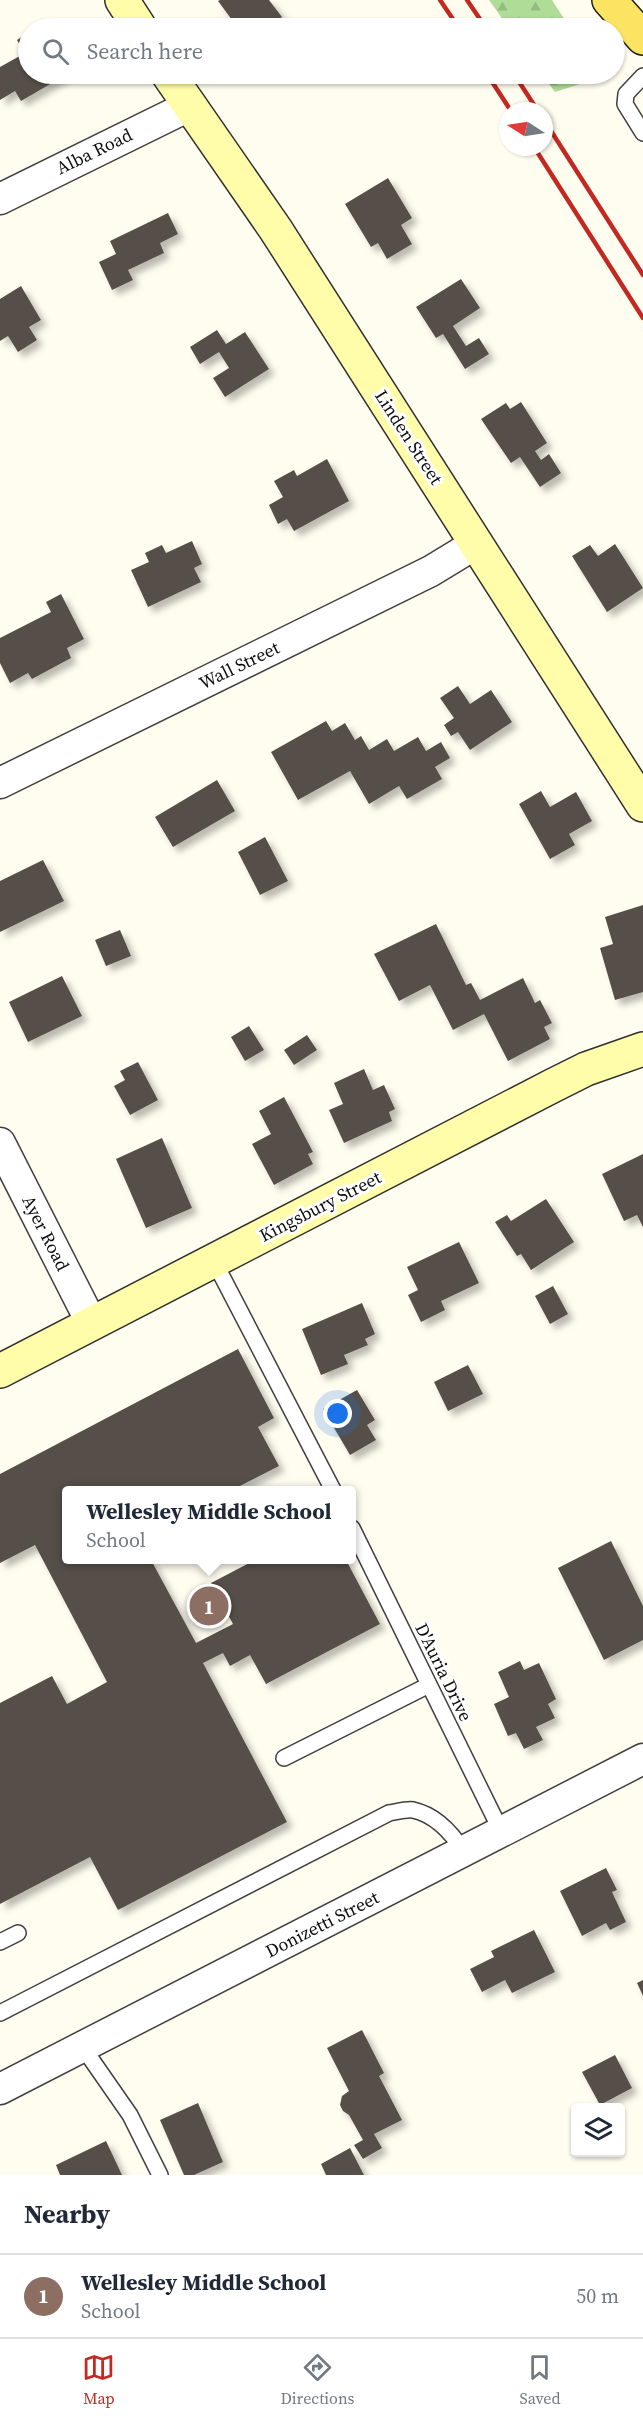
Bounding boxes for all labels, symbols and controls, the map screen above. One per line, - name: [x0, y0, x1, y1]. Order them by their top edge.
- search box: [18, 18, 625, 84]
- icon: search: [39, 35, 72, 68]
- text: Search here: [87, 36, 203, 66]
- north arrow: [499, 102, 553, 156]
- street label: Alba Road: [52, 122, 136, 180]
- street label: Linden Street: [369, 385, 449, 489]
- street label: Wall Street: [195, 635, 284, 695]
- street label: Kingsbury Street: [255, 1164, 385, 1247]
- street label: Ayer Road: [16, 1191, 76, 1275]
- your location: [323, 1399, 352, 1428]
- popup: [62, 1486, 356, 1564]
- text: Wellesley Middle School: [86, 1496, 332, 1526]
- text: School: [86, 1526, 146, 1554]
- pin: 1: [190, 1584, 228, 1628]
- street label: D'Auria Drive: [409, 1619, 479, 1725]
- street label: Donizetti Street: [261, 1885, 383, 1963]
- map controls: [571, 2103, 625, 2157]
- button: layers: [571, 2103, 625, 2157]
- text: Nearby: [24, 2196, 110, 2232]
- text: Wellesley Middle School: [81, 2267, 326, 2297]
- text: 1: [38, 2282, 49, 2310]
- text: 50 m: [576, 2282, 619, 2310]
- text: School: [81, 2297, 141, 2325]
- tab: Map: [82, 2351, 115, 2409]
- tab: Directions: [280, 2351, 355, 2409]
- tab: Saved: [519, 2351, 561, 2409]

